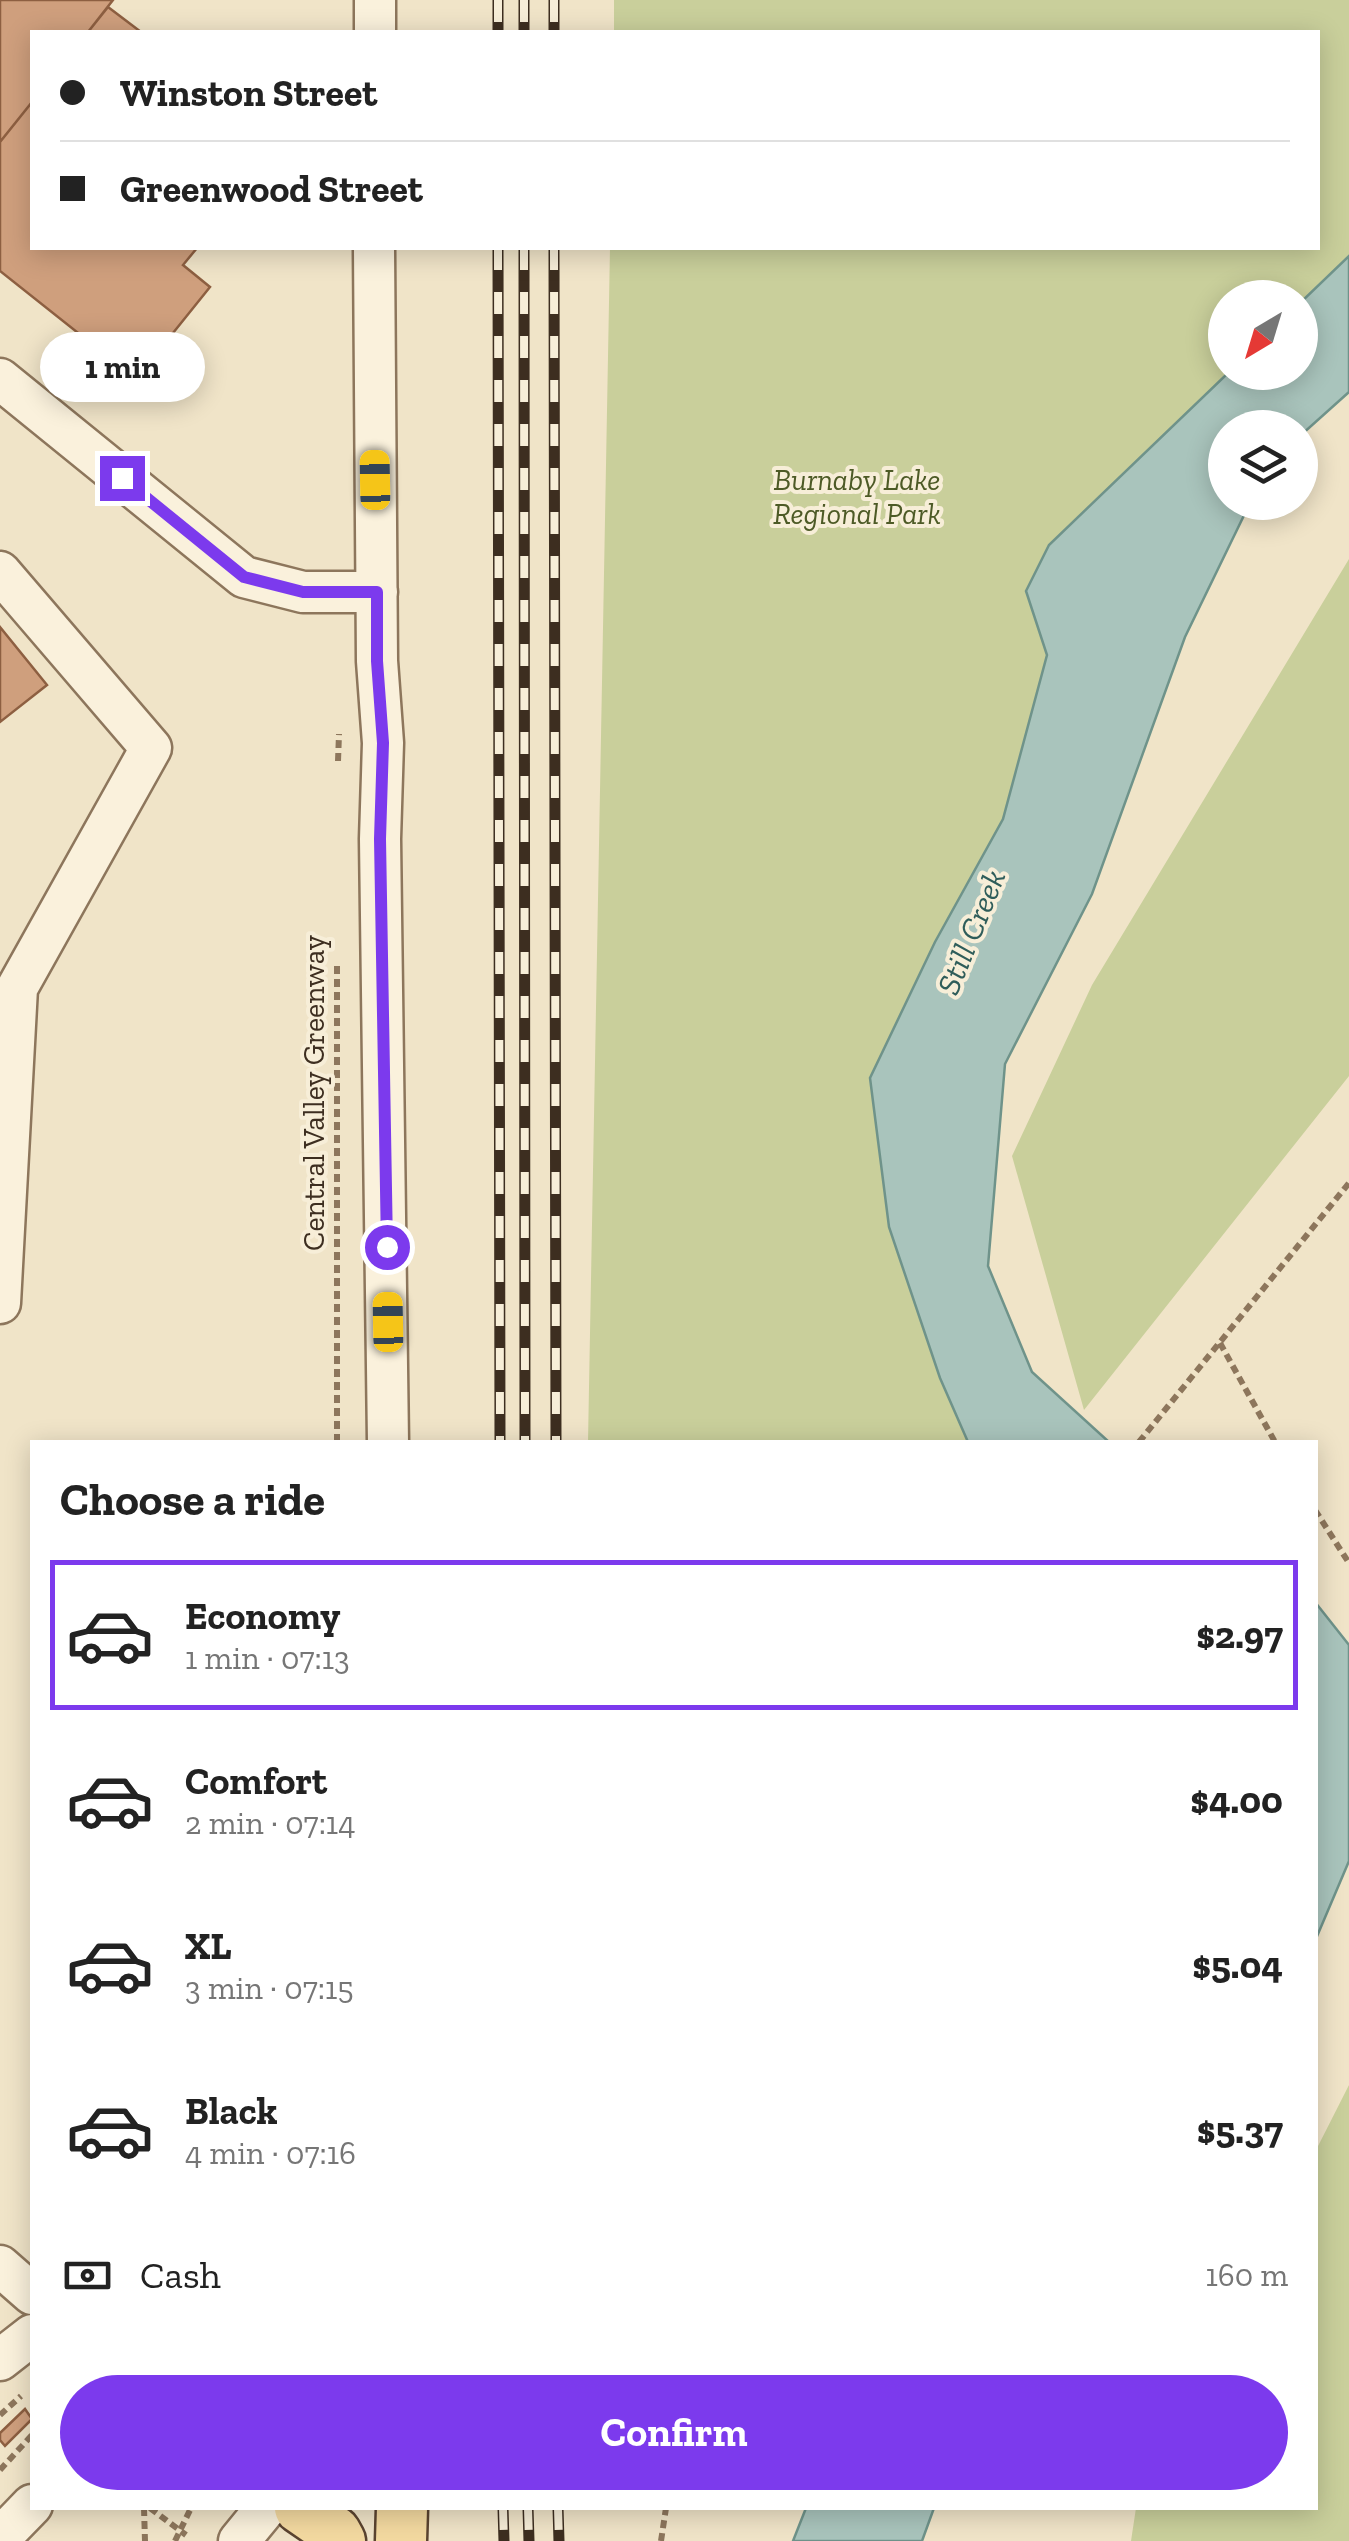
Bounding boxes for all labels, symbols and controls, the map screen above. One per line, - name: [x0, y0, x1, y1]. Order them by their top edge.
- text: Winston Street: [120, 70, 377, 116]
- text: Greenwood Street: [120, 166, 423, 212]
- north arrow: [1208, 280, 1318, 390]
- map controls: [1208, 280, 1318, 520]
- callout: 1 min: [39, 333, 204, 403]
- text: 1 min: [85, 348, 160, 386]
- button: layers: [1208, 410, 1318, 520]
- car: [359, 450, 391, 510]
- route end: [100, 456, 145, 501]
- park label: Burnaby Lake Regional Park: [773, 462, 941, 532]
- water label: Still Creek: [929, 864, 1013, 1000]
- street label: Central Valley Greenway: [296, 934, 332, 1251]
- route start: [365, 1225, 410, 1270]
- car: [372, 1292, 404, 1352]
- text: Choose a ride: [60, 1473, 325, 1527]
- icon: car: [65, 1590, 155, 1680]
- text: Economy: [185, 1593, 340, 1639]
- text: $2.97: [1196, 1612, 1283, 1658]
- text: 1 min · 07:13: [185, 1639, 350, 1677]
- icon: car: [65, 1755, 155, 1845]
- text: Comfort: [185, 1758, 327, 1804]
- text: $4.00: [1190, 1777, 1283, 1823]
- text: 2 min · 07:14: [185, 1804, 355, 1842]
- icon: car: [65, 1920, 155, 2010]
- text: XL: [185, 1923, 232, 1969]
- text: $5.04: [1192, 1942, 1283, 1988]
- text: 3 min · 07:15: [185, 1969, 354, 2007]
- icon: car: [65, 2085, 155, 2175]
- text: Black: [185, 2088, 278, 2134]
- text: $5.37: [1197, 2107, 1283, 2153]
- text: 4 min · 07:16: [185, 2134, 356, 2172]
- icon: cash: [60, 2248, 115, 2303]
- text: Cash: [140, 2252, 221, 2298]
- text: 160 m: [1205, 2256, 1288, 2294]
- button: Confirm: [60, 2375, 1288, 2490]

